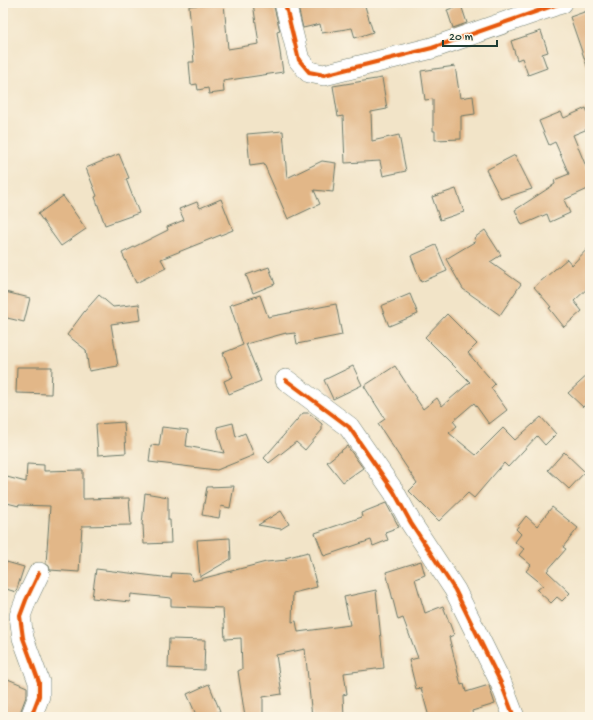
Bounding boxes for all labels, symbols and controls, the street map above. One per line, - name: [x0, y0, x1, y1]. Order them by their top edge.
- scale bar: [443, 22, 497, 48]
- text: 20 m: [449, 31, 474, 45]

